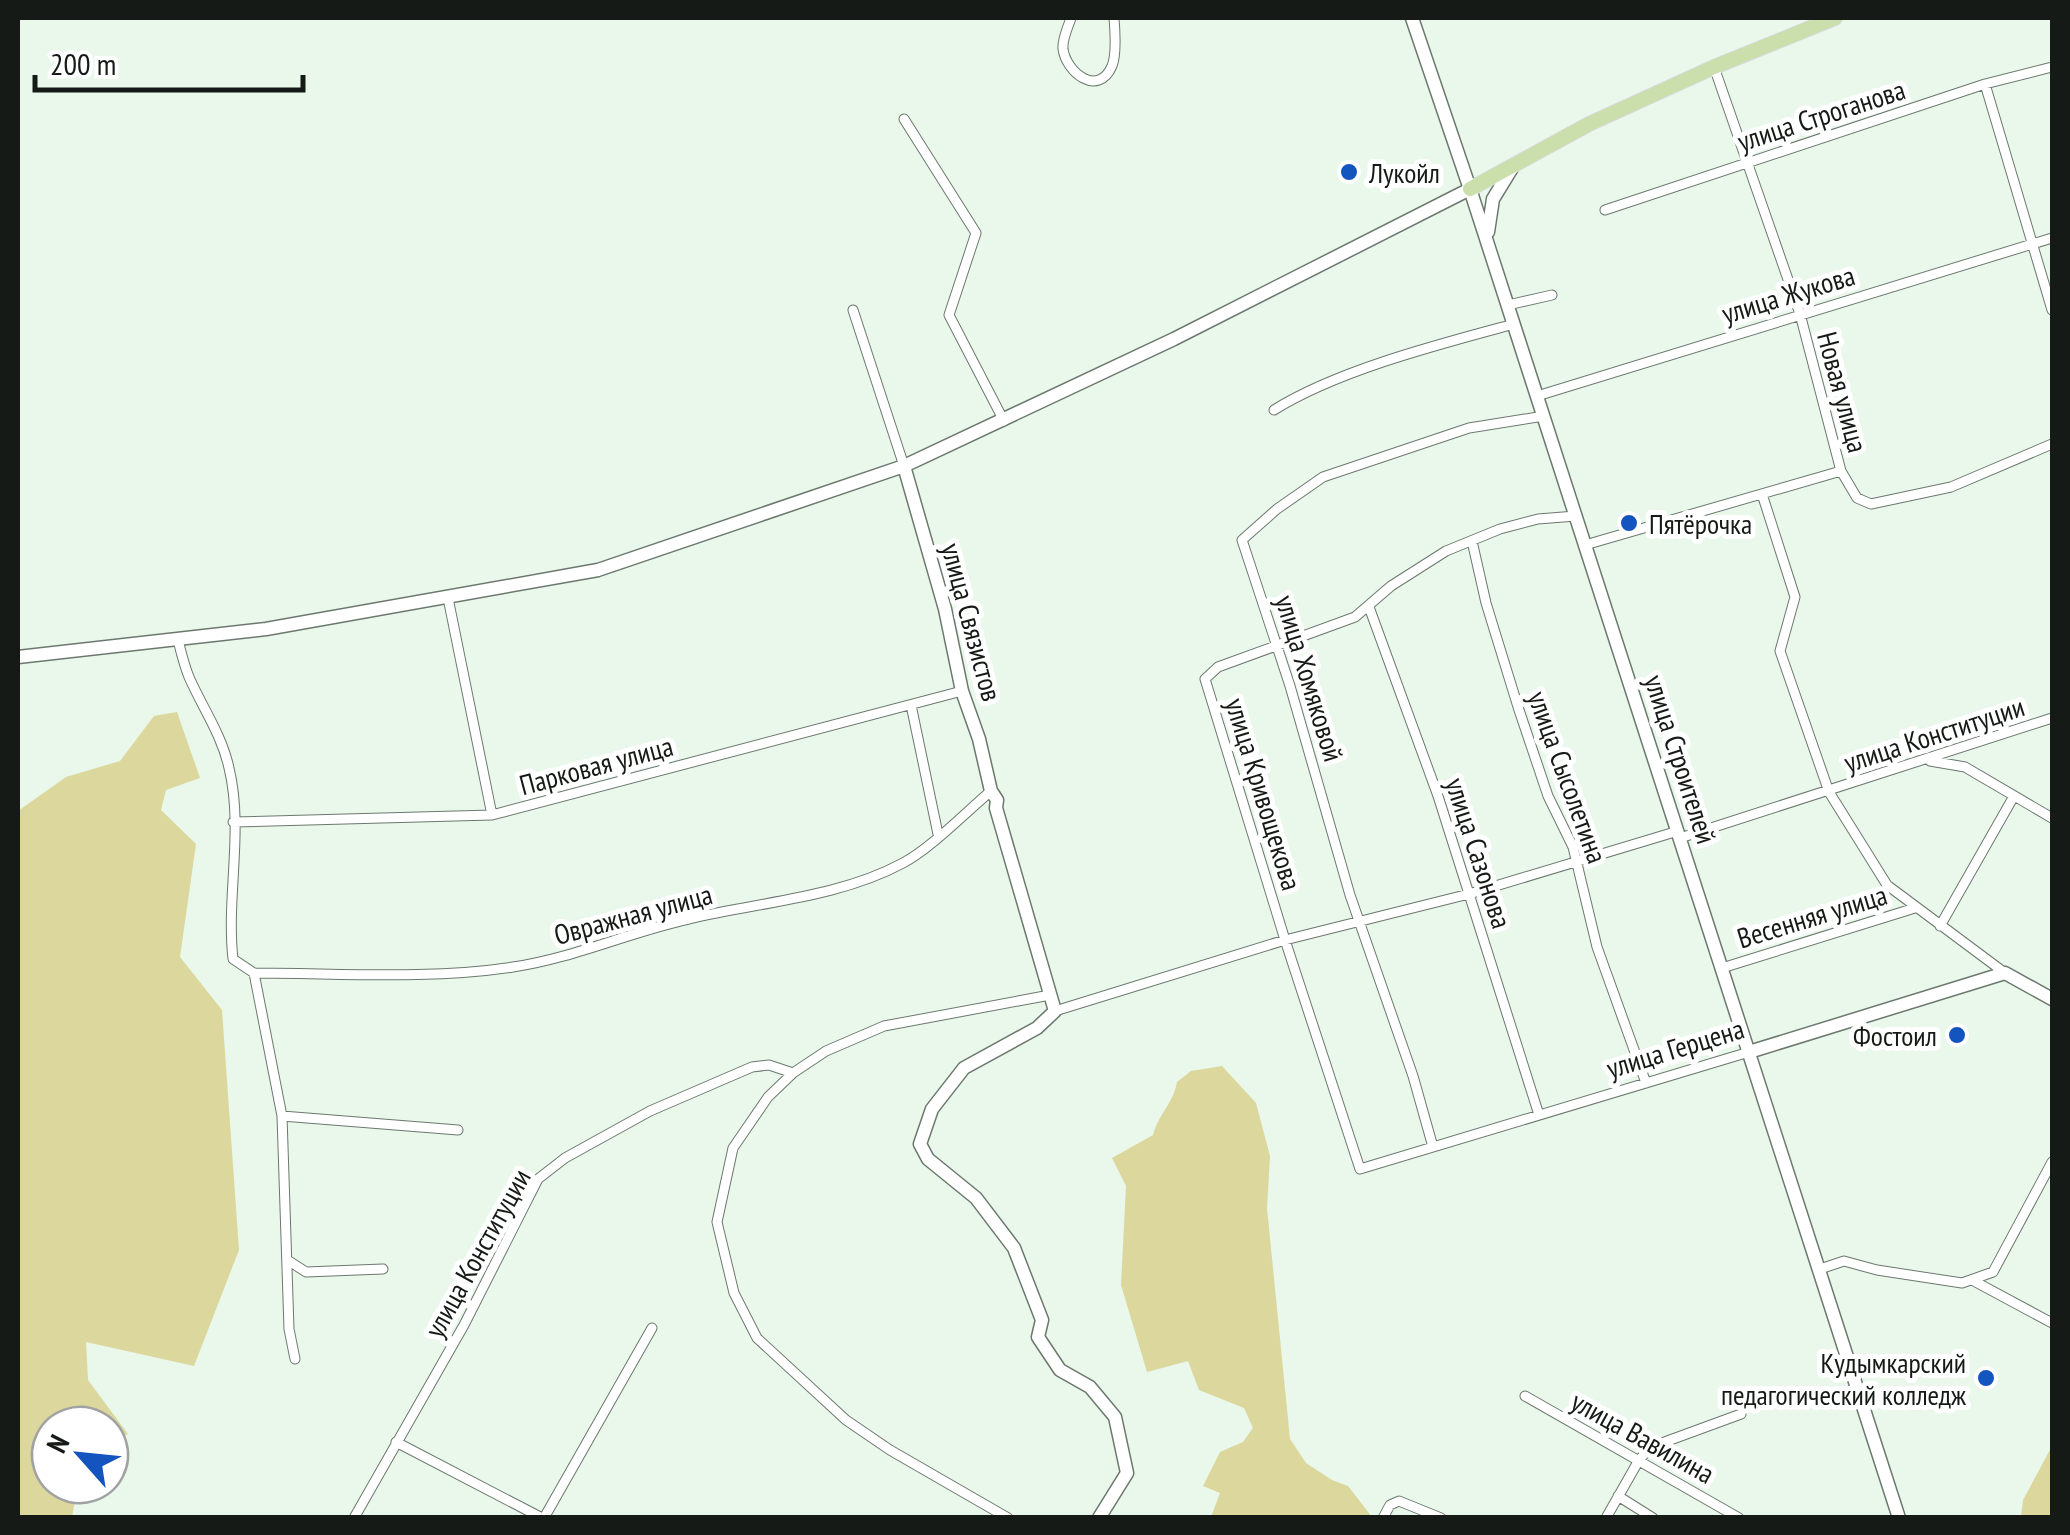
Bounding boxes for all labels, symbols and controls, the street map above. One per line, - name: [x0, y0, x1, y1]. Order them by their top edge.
- scale bar: [35, 30, 302, 92]
- text: 200 m: [50, 44, 116, 83]
- street label: улица Строганова: [1732, 70, 1910, 160]
- place label: Лукойл: [1368, 154, 1440, 191]
- marker: Лукойл: [1338, 161, 1360, 183]
- street label: улица Жукова: [1717, 256, 1859, 332]
- street label: Новая улица: [1809, 327, 1877, 457]
- place label: Пятёрочка: [1649, 505, 1752, 542]
- marker: Пятёрочка: [1618, 512, 1640, 534]
- street label: улица Связистов: [933, 539, 1011, 705]
- street label: улица Хомяковой: [1267, 590, 1353, 766]
- street label: улица Строителей: [1636, 670, 1726, 848]
- street label: улица Сысолетина: [1520, 686, 1616, 868]
- street label: улица Конституции: [1839, 687, 2029, 781]
- street label: улица Кривощекова: [1217, 694, 1311, 894]
- street label: Парковая улица: [515, 727, 677, 803]
- street label: улица Сазонова: [1437, 773, 1521, 933]
- street label: Овражная улица: [550, 875, 716, 953]
- street label: Весенняя улица: [1733, 876, 1891, 956]
- street label: улица Герцена: [1602, 1010, 1748, 1086]
- place label: Фостоил: [1853, 1017, 1937, 1054]
- marker: Фостоил: [1946, 1024, 1968, 1046]
- street label: улица Конституции: [415, 1162, 539, 1344]
- place label: Кудымкарский педагогический колледж: [1721, 1344, 1967, 1413]
- marker: Кудымкарский педагогический колледж: [1975, 1367, 1997, 1389]
- street label: улица Вавилина: [1565, 1382, 1721, 1492]
- north arrow: [30, 1405, 130, 1505]
- text: N: [37, 1428, 77, 1459]

